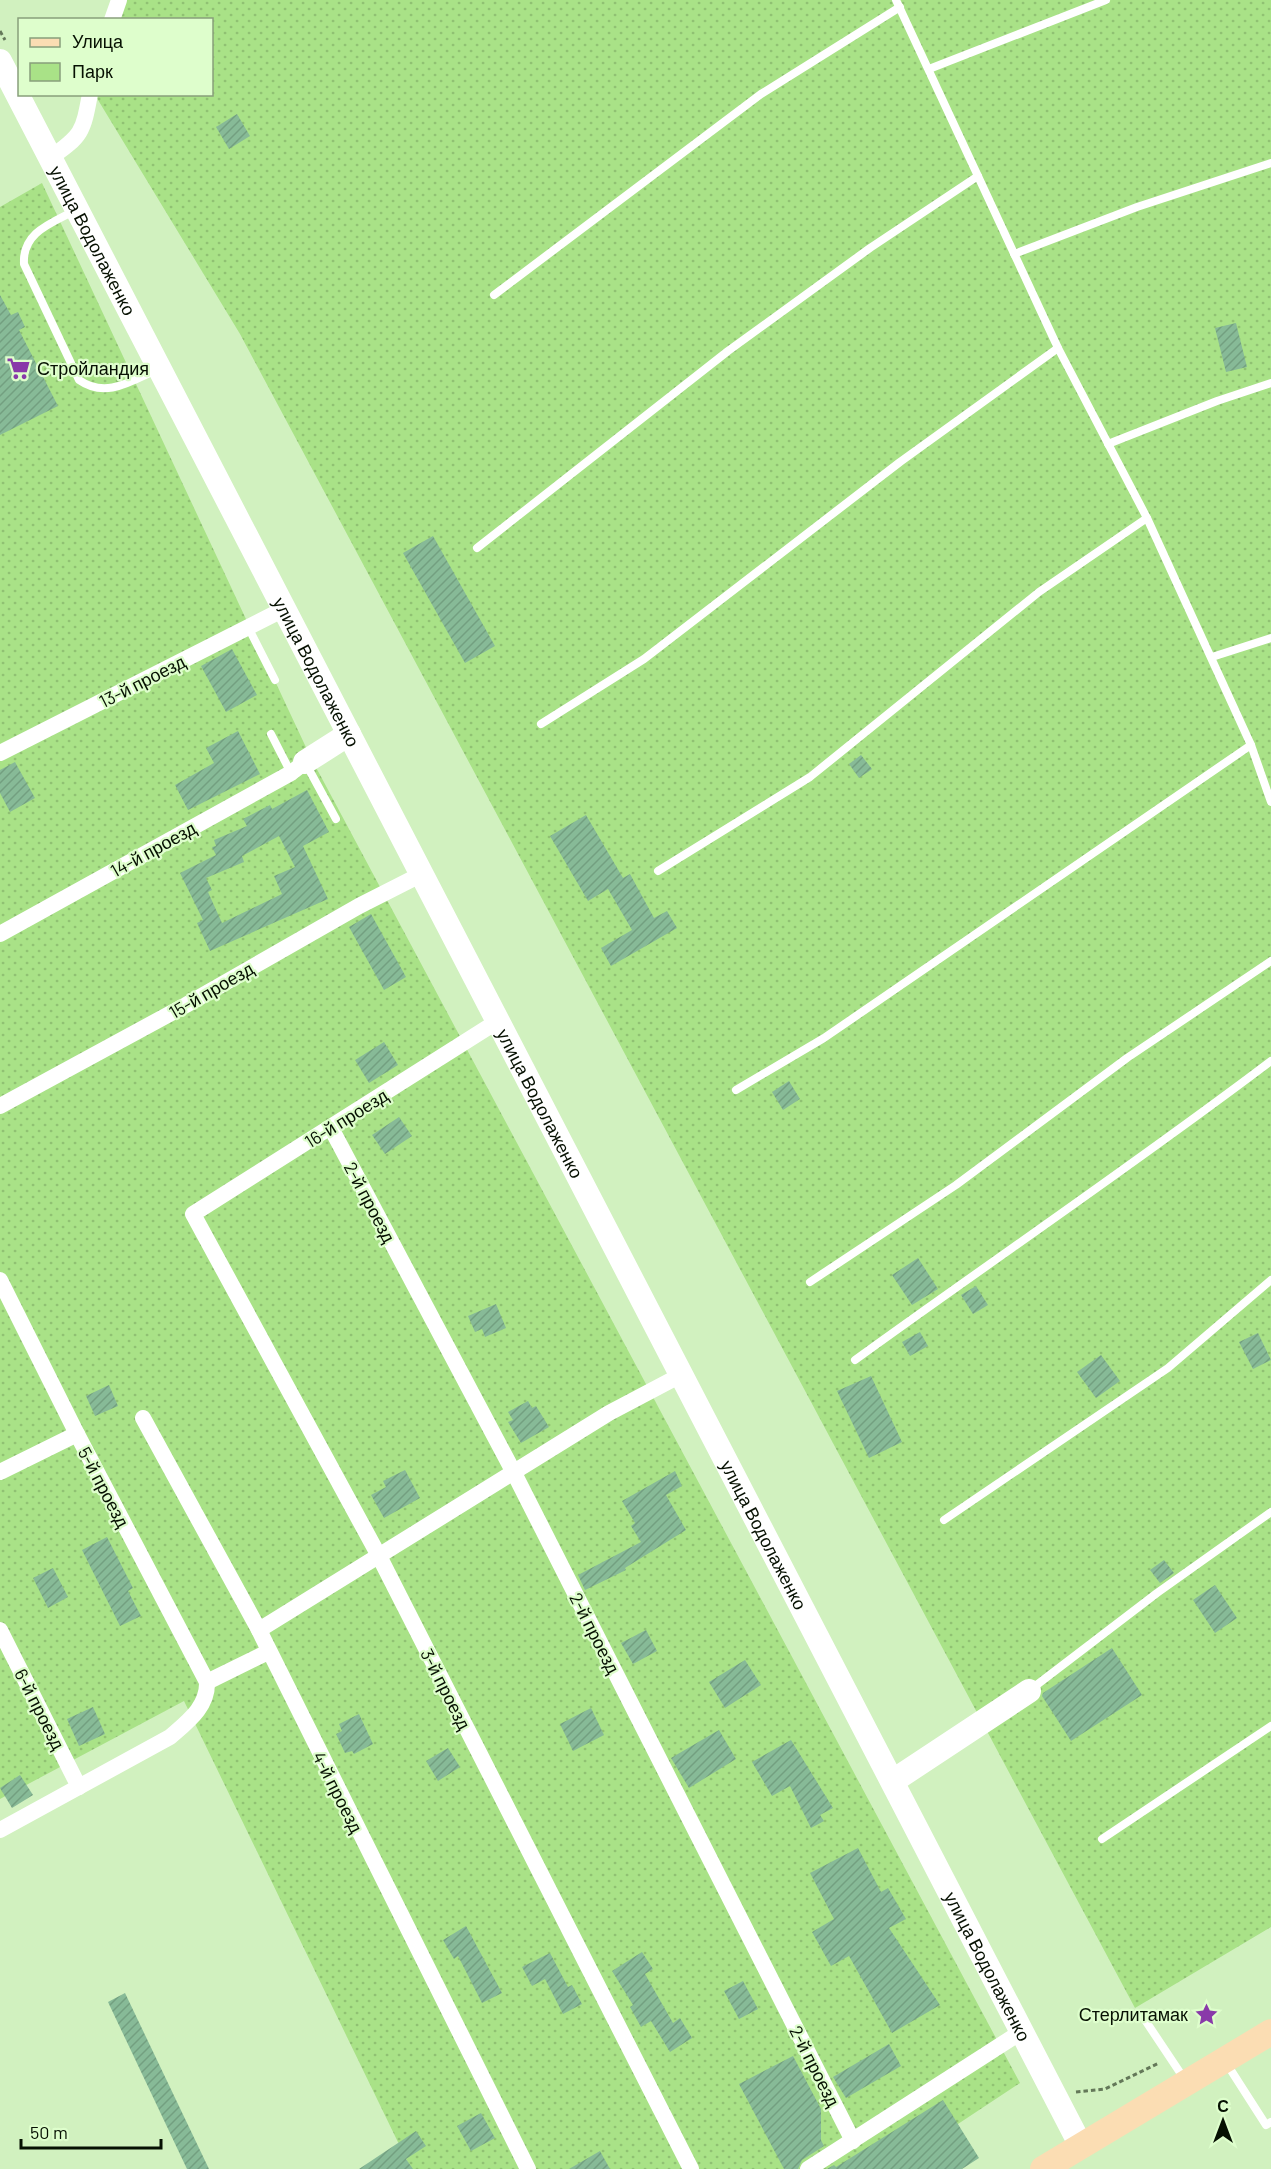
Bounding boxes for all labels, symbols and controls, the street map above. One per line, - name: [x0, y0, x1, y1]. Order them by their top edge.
- legend: [18, 18, 213, 96]
- text: Улица: [72, 30, 124, 52]
- text: Парк: [72, 60, 113, 82]
- street label: улица Водолаженко: [45, 162, 141, 319]
- supermarket icon: Стройландия: [6, 355, 32, 381]
- place label: Стройландия: [37, 357, 149, 379]
- street label: улица Водолаженко: [269, 593, 365, 750]
- street label: 13-й проезд: [95, 650, 189, 712]
- street label: 14-й проезд: [106, 816, 200, 882]
- street label: 15-й проезд: [165, 957, 258, 1023]
- street label: улица Водолаженко: [493, 1025, 588, 1182]
- street label: 16-й проезд: [300, 1083, 392, 1152]
- street label: 2-й проезд: [340, 1158, 401, 1247]
- street label: 5-й проезд: [74, 1443, 135, 1531]
- street label: улица Водолаженко: [716, 1456, 812, 1613]
- street label: 2-й проезд: [565, 1589, 625, 1678]
- street label: 3-й проезд: [416, 1645, 476, 1734]
- street label: 6-й проезд: [10, 1665, 70, 1754]
- street label: 4-й проезд: [308, 1748, 368, 1837]
- street label: улица Водолаженко: [940, 1888, 1036, 2045]
- place icon: Стерлитамак: [1193, 2001, 1219, 2027]
- place label: Стерлитамак: [1079, 2003, 1188, 2025]
- street label: 2-й проезд: [785, 2022, 845, 2111]
- north arrow: [1193, 2091, 1253, 2151]
- text: С: [1217, 2096, 1229, 2115]
- scale bar: [21, 2112, 160, 2150]
- text: 50 m: [30, 2121, 68, 2143]

